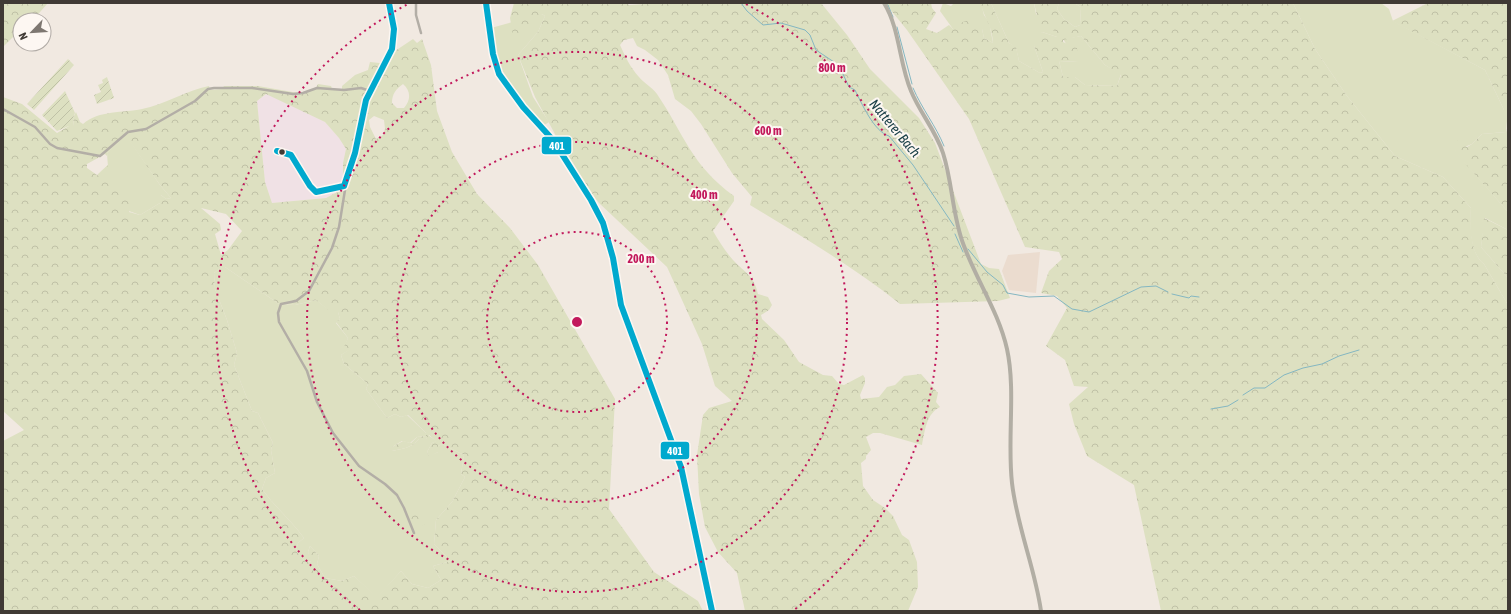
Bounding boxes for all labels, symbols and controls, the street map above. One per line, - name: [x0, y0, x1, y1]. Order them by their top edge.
- north arrow: [12, 12, 52, 52]
- text: N: [16, 31, 30, 42]
- text: 800 m: [818, 61, 846, 75]
- water label: Natterer Bach: [866, 96, 924, 160]
- text: 600 m: [754, 124, 782, 138]
- line badge: 401: [541, 136, 572, 155]
- text: 401: [548, 140, 565, 152]
- unlabelled marker: [277, 147, 287, 157]
- text: 400 m: [689, 188, 718, 202]
- text: 200 m: [627, 252, 655, 266]
- centre of rings: [570, 315, 584, 329]
- line badge: 401: [660, 441, 690, 460]
- text: 401: [666, 445, 683, 457]

